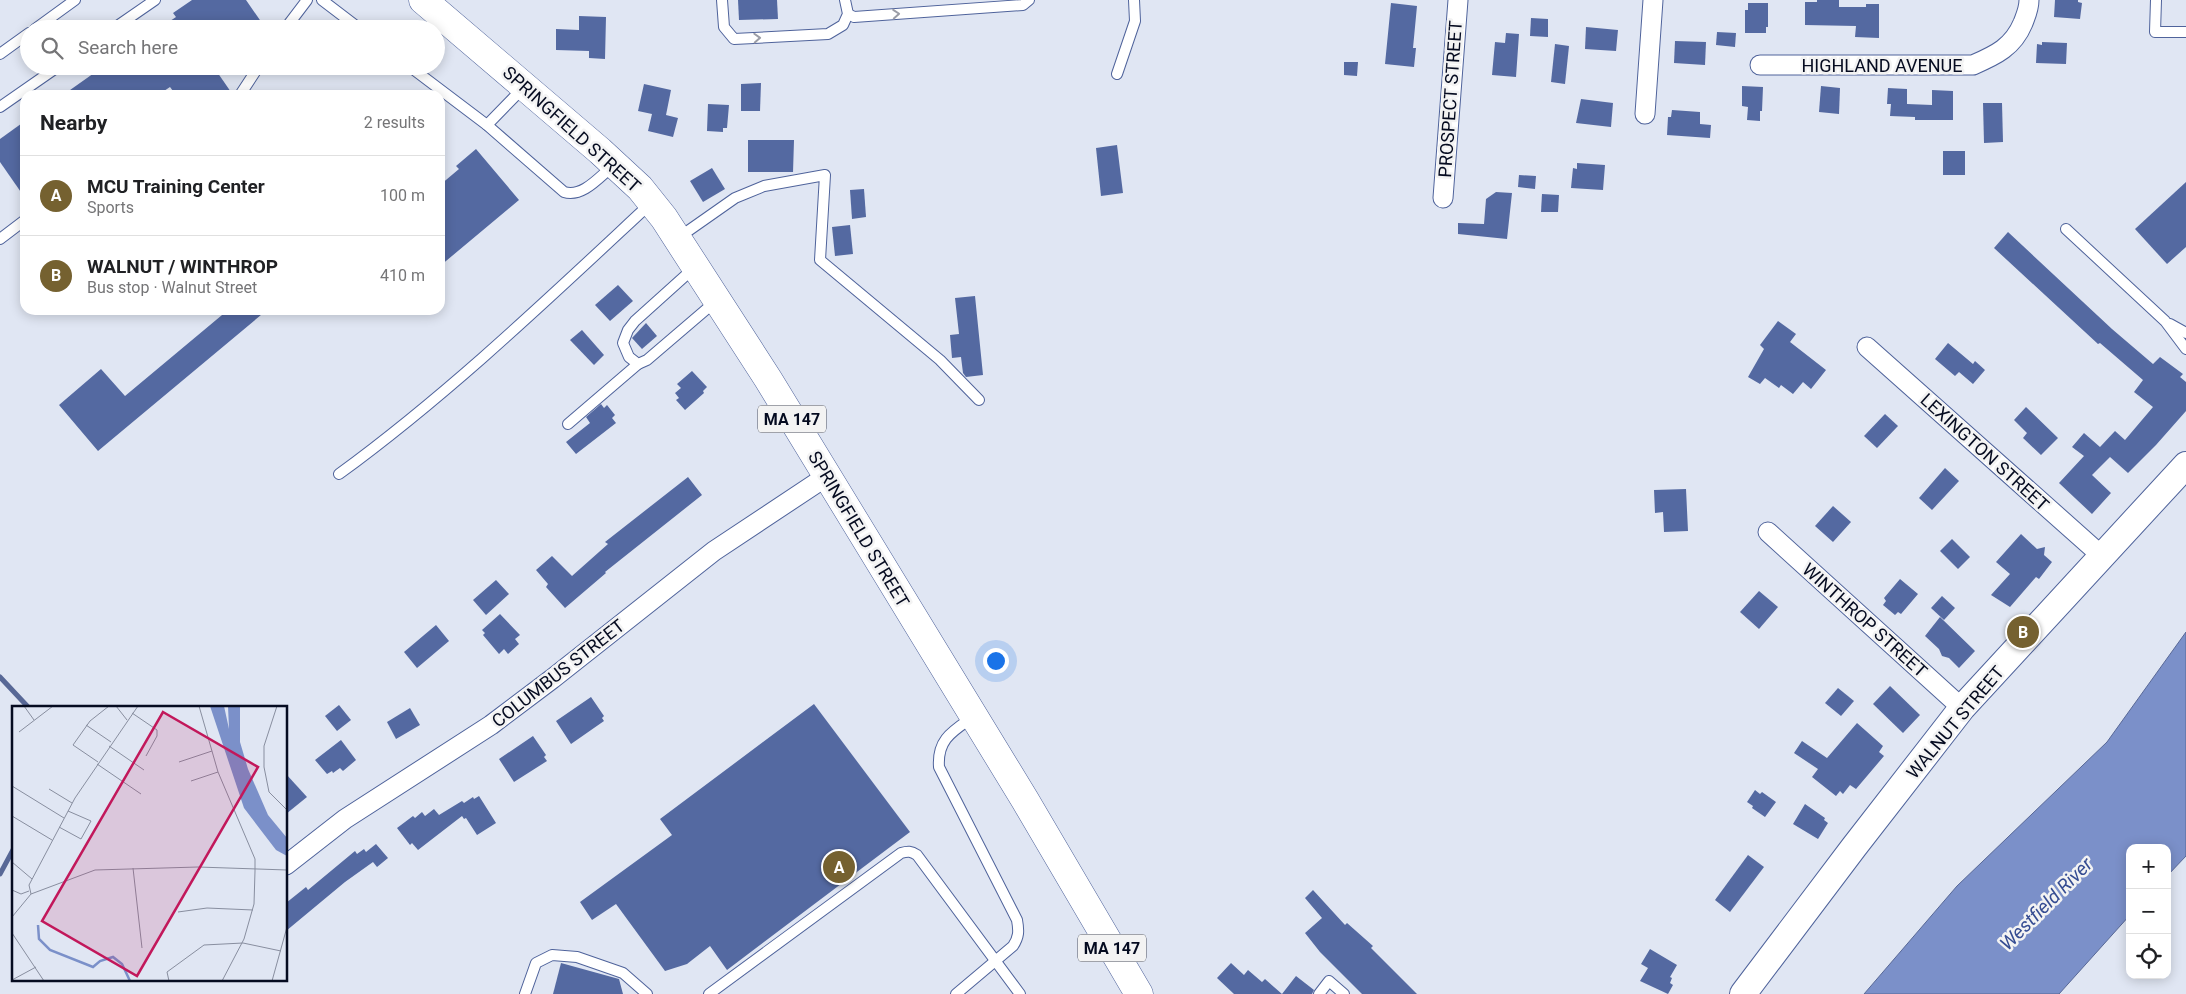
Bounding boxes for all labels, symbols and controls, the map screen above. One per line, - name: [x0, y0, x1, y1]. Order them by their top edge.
- one-way arrow: [893, 8, 901, 19]
- search box: [20, 20, 445, 75]
- street label: PROSPECT STREET: [1434, 20, 1466, 178]
- one-way arrow: [753, 33, 761, 44]
- icon: search: [38, 34, 66, 62]
- text: Search here: [78, 36, 178, 59]
- street label: HIGHLAND AVENUE: [1802, 55, 1962, 76]
- street label: SPRINGFIELD STREET: [499, 62, 645, 197]
- text: Nearby: [40, 111, 107, 135]
- text: 2 results: [364, 113, 425, 132]
- text: MCU Training Center: [87, 175, 265, 198]
- text: A: [51, 186, 61, 205]
- text: 100 m: [380, 186, 425, 205]
- text: Sports: [87, 198, 134, 217]
- text: WALNUT / WINTHROP: [87, 255, 278, 278]
- text: B: [51, 266, 61, 285]
- text: 410 m: [380, 266, 425, 285]
- text: Bus stop · Walnut Street: [87, 278, 257, 297]
- street label: LEXINGTON STREET: [1917, 389, 2054, 515]
- road number: MA 147: [758, 406, 826, 432]
- street label: SPRINGFIELD STREET: [804, 447, 914, 611]
- street label: WINTHROP STREET: [1798, 559, 1932, 682]
- pin: B: [2007, 613, 2039, 651]
- street label: COLUMBUS STREET: [487, 615, 629, 731]
- your location: [983, 648, 1009, 674]
- street label: WALNUT STREET: [1902, 661, 2008, 782]
- inset map: [12, 706, 288, 982]
- map controls: [2126, 844, 2171, 979]
- button: +: [2126, 844, 2171, 889]
- pin: A: [823, 848, 855, 886]
- water label: Westfield River: [1995, 852, 2098, 955]
- button: −: [2126, 889, 2171, 934]
- road number: MA 147: [1078, 934, 1146, 961]
- button: locate: [2126, 934, 2171, 979]

